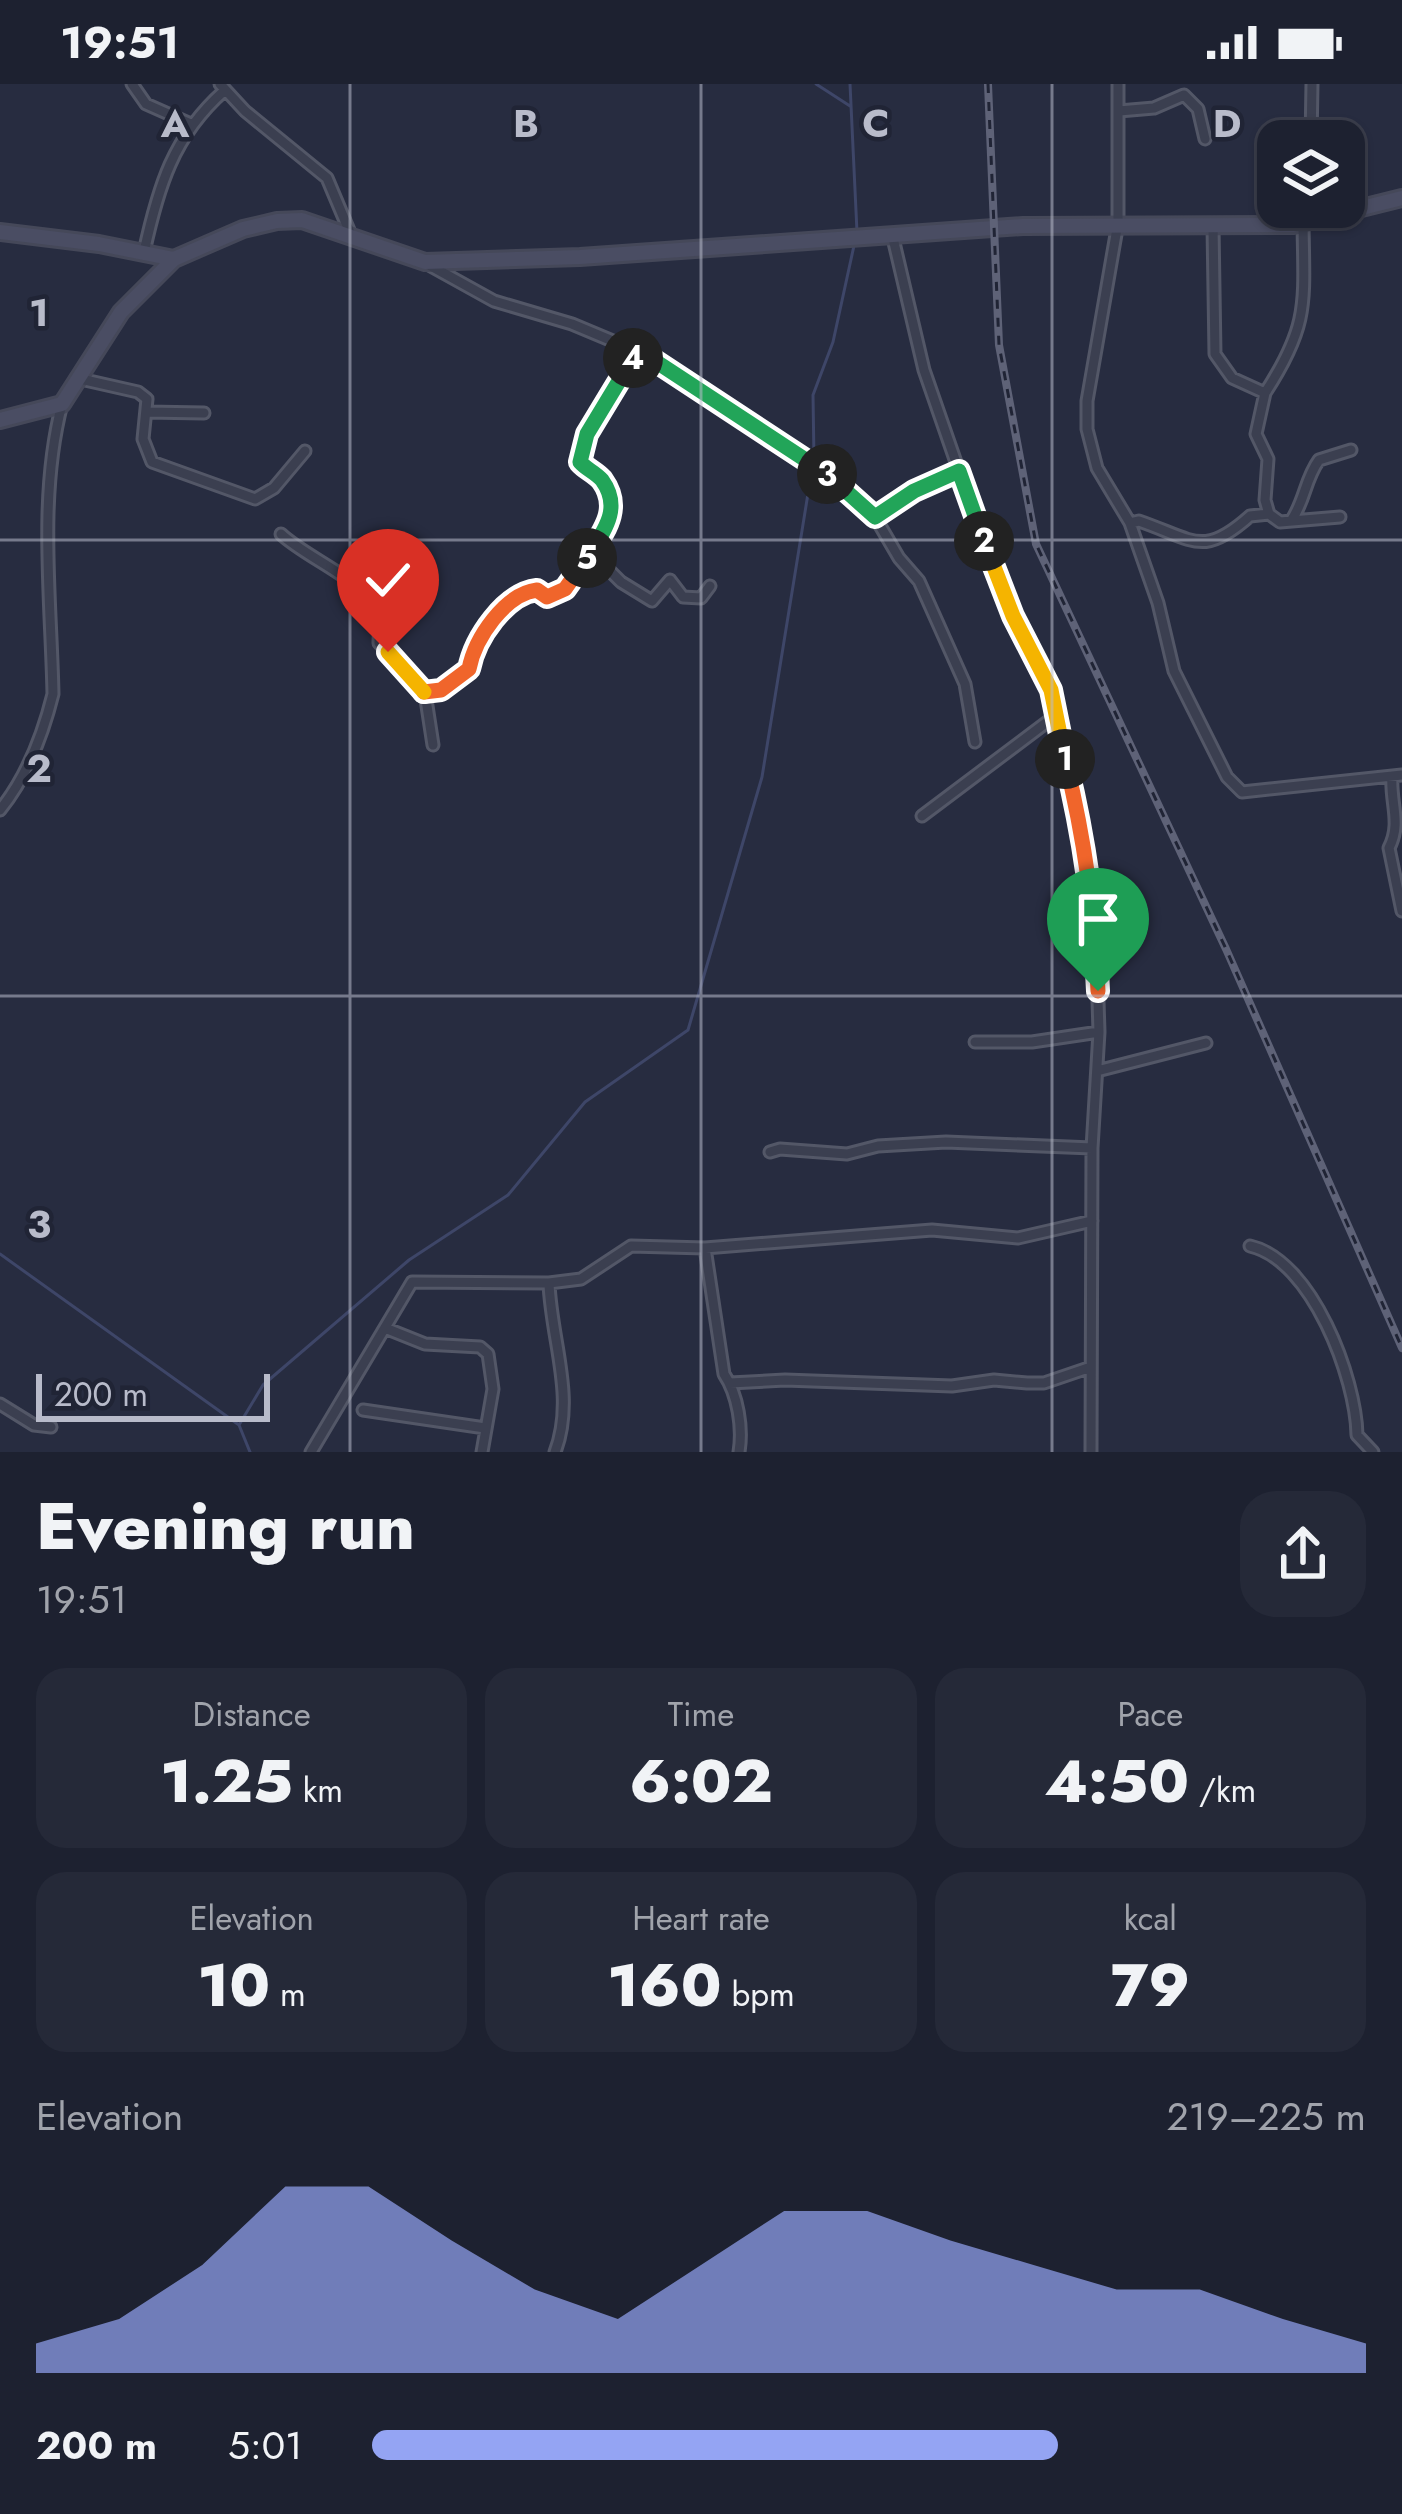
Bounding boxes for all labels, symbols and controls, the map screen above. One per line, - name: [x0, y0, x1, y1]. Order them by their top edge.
- text: 19:51: [60, 10, 179, 75]
- text: A: [160, 95, 190, 152]
- text: B: [513, 95, 539, 152]
- text: C: [862, 95, 890, 152]
- text: D: [1213, 95, 1241, 152]
- map controls: [1257, 120, 1365, 228]
- button: layers: [1257, 120, 1365, 228]
- text: 1: [29, 284, 49, 341]
- pin: 4: [603, 328, 663, 388]
- text: 4: [621, 334, 645, 381]
- pin: 3: [797, 444, 857, 504]
- text: 3: [817, 450, 837, 497]
- pin: 2: [954, 511, 1014, 571]
- text: 2: [973, 517, 995, 564]
- pin: 5: [557, 528, 617, 588]
- pin: [337, 529, 439, 652]
- text: 5: [576, 534, 598, 581]
- icon: check: [355, 547, 421, 613]
- pin: 1: [1035, 729, 1095, 789]
- text: 1: [1057, 735, 1073, 782]
- text: 2: [26, 740, 52, 797]
- pin: [1047, 868, 1149, 991]
- icon: arrive: [1065, 886, 1131, 952]
- text: 3: [27, 1196, 51, 1253]
- scale bar: [36, 1368, 270, 1421]
- text: 200 m: [54, 1371, 148, 1418]
- text: Evening run: [36, 1478, 415, 1574]
- button: share: [1240, 1491, 1366, 1617]
- text: 19:51: [36, 1571, 127, 1628]
- text: Distance: [193, 1691, 311, 1738]
- text: Time: [668, 1691, 734, 1738]
- text: Pace: [1117, 1691, 1183, 1738]
- text: 1.25: [160, 1738, 293, 1825]
- text: 6:02: [629, 1738, 773, 1825]
- text: 4:50: [1044, 1738, 1189, 1825]
- text: km: [293, 1767, 343, 1814]
- text: /km: [1189, 1767, 1256, 1814]
- text: Elevation: [189, 1895, 314, 1942]
- text: Heart rate: [632, 1895, 770, 1942]
- text: kcal: [1124, 1895, 1177, 1942]
- text: 10: [198, 1942, 270, 2029]
- text: 160: [607, 1942, 722, 2029]
- text: 79: [1111, 1942, 1190, 2029]
- text: m: [270, 1971, 306, 2018]
- text: bpm: [722, 1971, 795, 2018]
- text: Elevation: [36, 2088, 183, 2145]
- text: 219–225 m: [1166, 2088, 1366, 2145]
- text: 200 m: [36, 2417, 157, 2474]
- text: 5:01: [228, 2417, 303, 2474]

